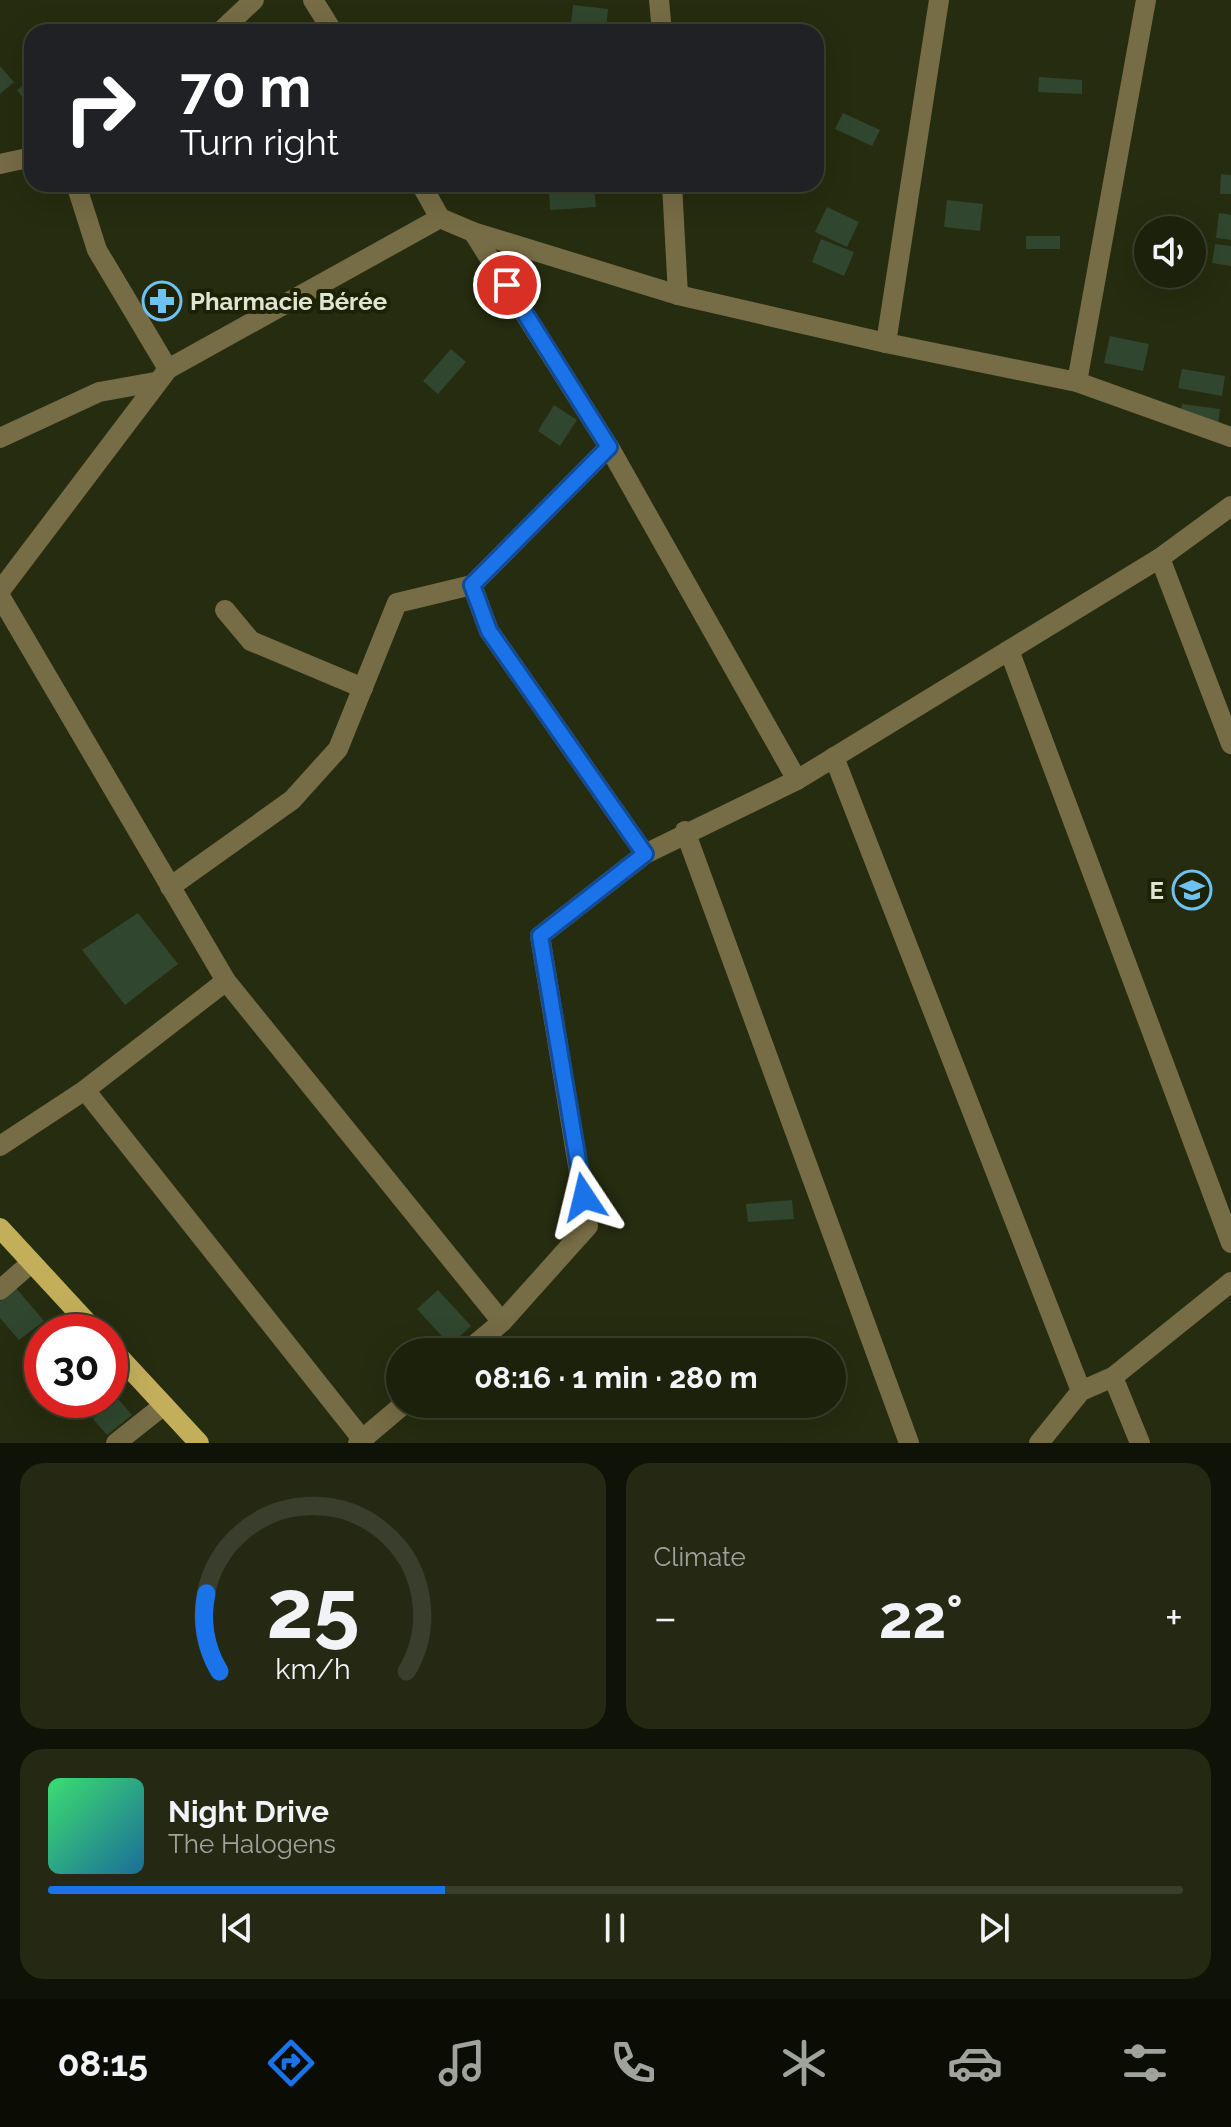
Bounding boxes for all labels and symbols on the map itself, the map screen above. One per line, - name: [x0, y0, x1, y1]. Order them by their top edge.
- pin: [473, 251, 541, 319]
- pharmacy icon: Pharmacie Bérée: [141, 280, 183, 322]
- place label: Pharmacie Bérée: [190, 287, 387, 316]
- school or university icon: E: [1171, 869, 1213, 911]
- place label: E: [1150, 876, 1164, 905]
- position arrow: [542, 1155, 626, 1239]
- speed limit sign: 30: [24, 1314, 128, 1418]

